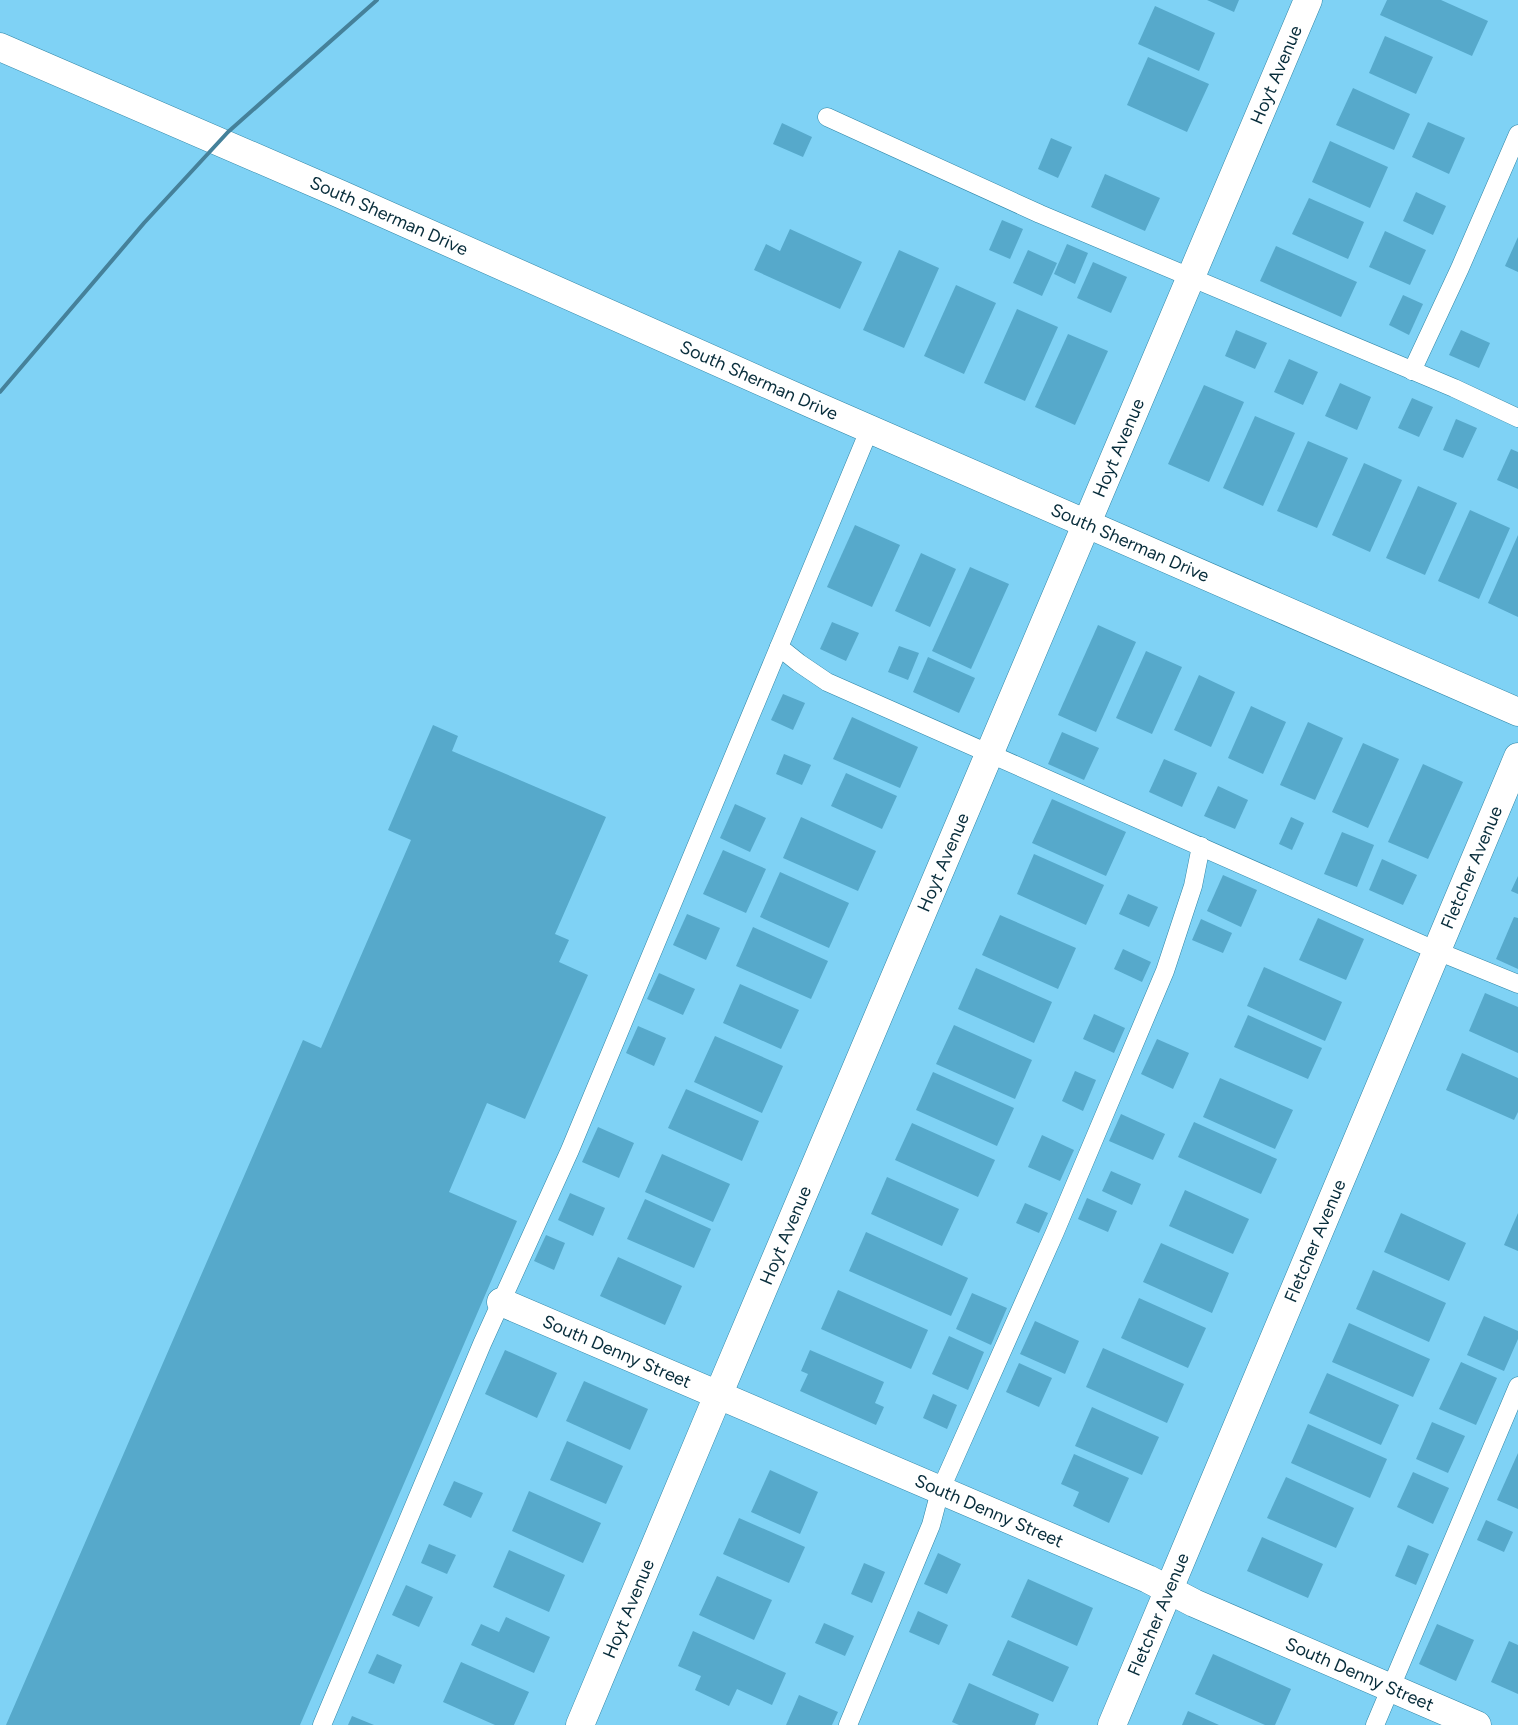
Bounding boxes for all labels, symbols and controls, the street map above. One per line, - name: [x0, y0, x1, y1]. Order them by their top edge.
- street label: Hoyt Avenue: [1246, 22, 1307, 128]
- street label: South Sherman Drive: [307, 171, 472, 261]
- street label: South Sherman Drive: [677, 336, 842, 425]
- street label: Hoyt Avenue: [1088, 395, 1149, 501]
- street label: South Sherman Drive: [1047, 499, 1213, 587]
- street label: Fletcher Avenue: [1436, 802, 1507, 932]
- street label: Hoyt Avenue: [913, 809, 974, 915]
- street label: Fletcher Avenue: [1280, 1176, 1351, 1306]
- street label: Hoyt Avenue: [755, 1182, 816, 1288]
- street label: South Denny Street: [539, 1310, 695, 1393]
- street label: South Denny Street: [912, 1470, 1067, 1553]
- street label: Fletcher Avenue: [1123, 1549, 1194, 1679]
- street label: Hoyt Avenue: [598, 1556, 659, 1662]
- street label: South Denny Street: [1282, 1633, 1437, 1716]

